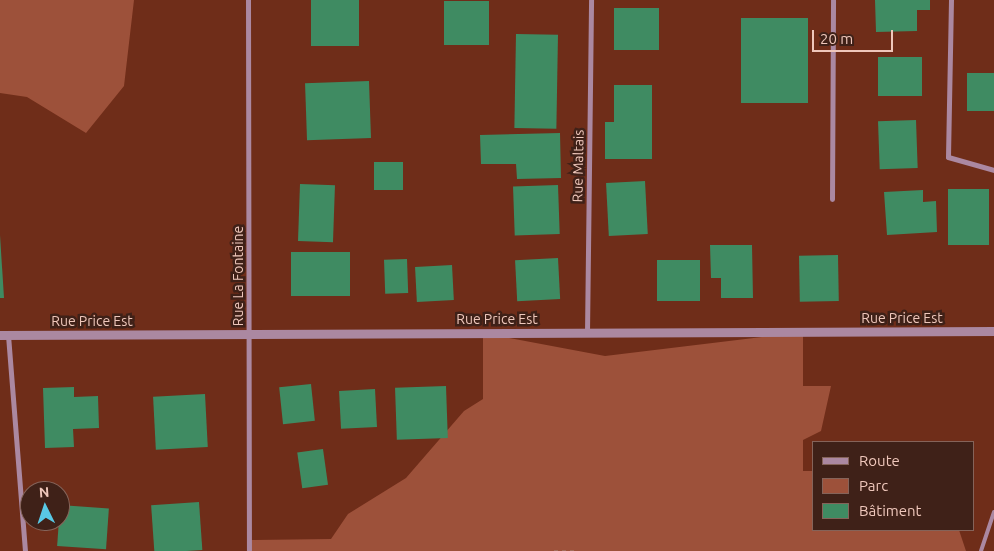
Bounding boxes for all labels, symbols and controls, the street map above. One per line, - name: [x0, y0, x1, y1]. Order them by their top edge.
- scale bar: [814, 20, 895, 52]
- text: 20 m: [820, 30, 853, 47]
- street label: Rue Maltais: [569, 129, 587, 203]
- street label: Rue La Fontaine: [230, 226, 246, 326]
- street label: Rue Price Est: [861, 310, 943, 326]
- street label: Rue Price Est: [456, 311, 538, 327]
- street label: Rue Price Est: [51, 313, 133, 329]
- legend: [812, 441, 974, 531]
- text: Route: [859, 452, 900, 469]
- text: Parc: [859, 477, 888, 494]
- north arrow: [20, 481, 70, 531]
- text: N: [38, 484, 50, 500]
- text: Bâtiment: [859, 502, 921, 519]

